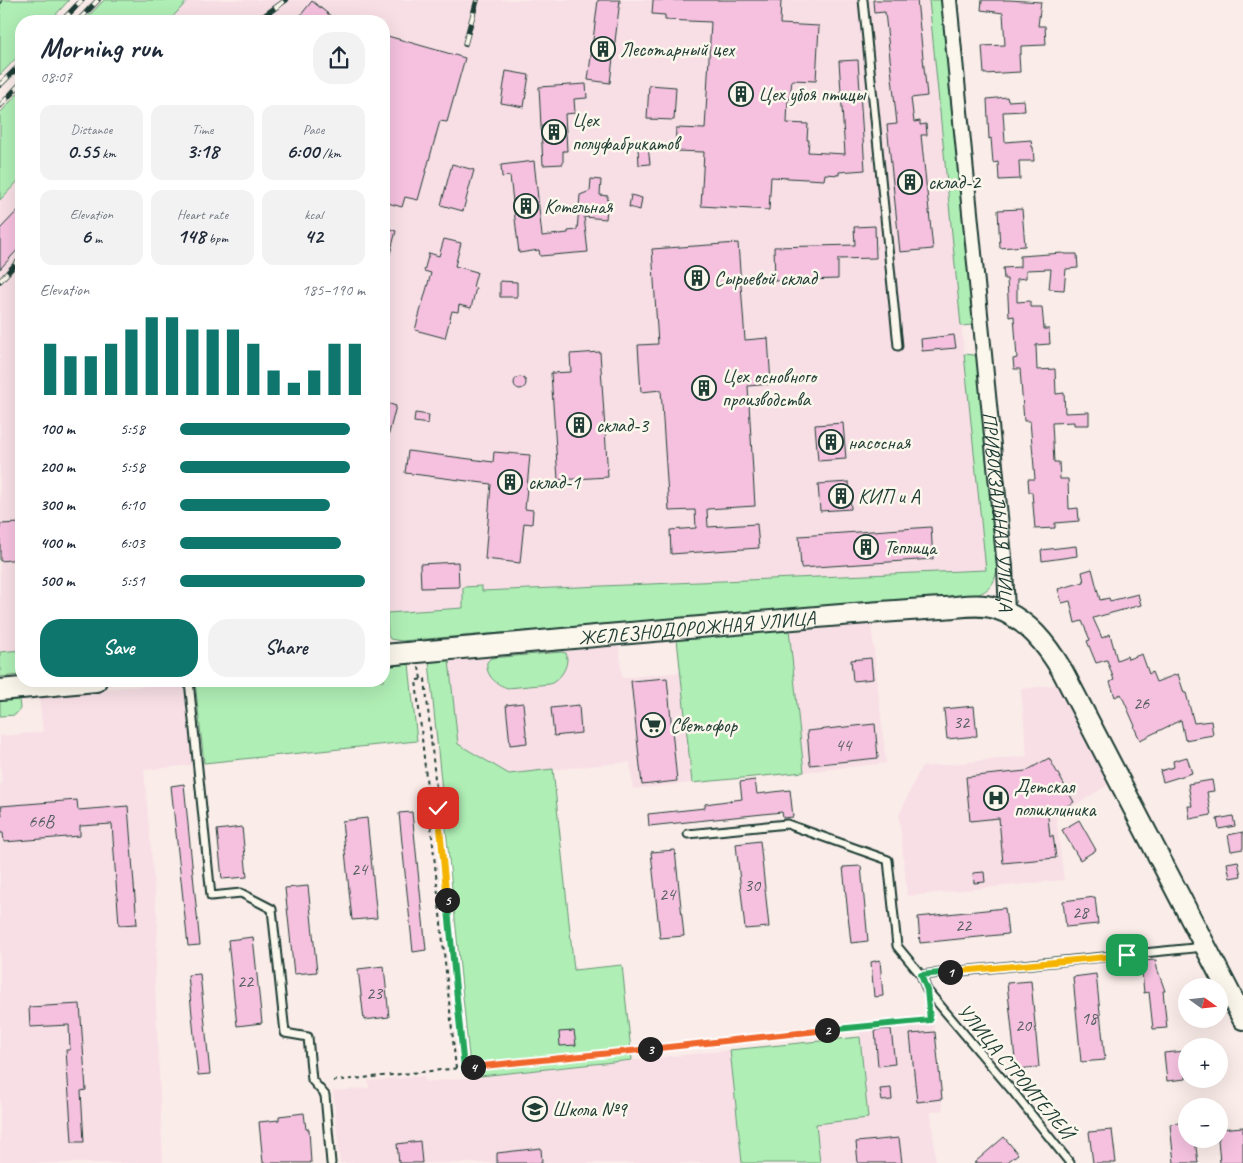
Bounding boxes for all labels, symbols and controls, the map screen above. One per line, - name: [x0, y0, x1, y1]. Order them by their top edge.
- text: Morning run: [40, 30, 162, 65]
- button: share: [313, 32, 365, 84]
- building icon: Лесотарный цех: [590, 36, 616, 62]
- place label: Лесотарный цех: [620, 37, 736, 62]
- text: 08:07: [40, 67, 72, 87]
- building icon: Цех убоя птицы: [728, 81, 754, 107]
- place label: Цех убоя птицы: [758, 82, 867, 107]
- place label: Цех полуфабрикатов: [572, 108, 682, 156]
- building icon: Цех полуфабрикатов: [541, 119, 567, 145]
- text: Distance: [71, 121, 112, 138]
- text: Time: [192, 121, 213, 138]
- text: Pace: [303, 121, 324, 138]
- text: 0.55: [67, 138, 99, 164]
- text: 3:18: [186, 138, 219, 164]
- text: 6:00: [286, 138, 319, 164]
- text: km: [99, 145, 116, 162]
- text: /km: [319, 145, 341, 162]
- building icon: склад-2: [897, 169, 923, 195]
- place label: склад-2: [928, 170, 982, 195]
- building icon: Котельная: [513, 193, 539, 219]
- place label: Котельная: [544, 194, 613, 219]
- text: Elevation: [70, 206, 113, 223]
- text: Heart rate: [177, 206, 228, 223]
- text: kcal: [304, 206, 323, 223]
- text: 6: [81, 223, 91, 249]
- text: 148: [177, 223, 205, 249]
- text: 42: [304, 223, 323, 249]
- text: m: [91, 230, 102, 247]
- text: bpm: [205, 230, 228, 247]
- building icon: Сырьевой склад: [684, 265, 710, 291]
- place label: Сырьевой склад: [714, 266, 819, 291]
- text: Elevation: [40, 280, 89, 300]
- text: 185–190 m: [302, 280, 365, 300]
- place label: Цех основного производства: [722, 364, 818, 412]
- building icon: Цех основного производства: [691, 375, 717, 401]
- street label: ПРИВОКЗАЛЬНАЯ УЛИЦА: [977, 411, 1019, 613]
- building icon: склад-3: [566, 412, 592, 438]
- place label: склад-3: [596, 413, 650, 438]
- text: 100 m: [40, 419, 75, 439]
- text: 5:58: [120, 419, 145, 439]
- building icon: насосная: [818, 429, 844, 455]
- place label: насосная: [848, 430, 911, 455]
- text: 200 m: [40, 457, 75, 477]
- text: 5:58: [120, 457, 145, 477]
- building icon: склад-1: [497, 469, 523, 495]
- place label: склад-1: [528, 470, 581, 495]
- building icon: КИП и А: [828, 483, 854, 509]
- place label: КИП и А: [858, 484, 921, 509]
- text: 300 m: [40, 495, 75, 515]
- text: 6:10: [120, 495, 145, 515]
- text: 400 m: [40, 533, 75, 553]
- text: 6:03: [120, 533, 145, 553]
- building icon: Теплица: [853, 534, 879, 560]
- place label: Теплица: [884, 535, 938, 560]
- text: 500 m: [40, 571, 74, 591]
- text: 5:51: [120, 571, 145, 591]
- street label: ЖЕЛЕЗНОДОРОЖНАЯ УЛИЦА: [577, 605, 817, 650]
- button: Save: [40, 619, 198, 677]
- button: Share: [208, 619, 365, 677]
- house number: 26: [1133, 692, 1150, 714]
- house number: 32: [953, 711, 971, 733]
- supermarket icon: Светофор: [640, 712, 666, 738]
- place label: Светофор: [670, 713, 739, 738]
- house number: 44: [835, 734, 853, 756]
- place label: Детская поликлиника: [1014, 774, 1097, 822]
- hospital icon: Детская поликлиника: [983, 785, 1009, 811]
- pin: [417, 787, 459, 829]
- icon: check: [424, 794, 452, 822]
- house number: 66В: [28, 810, 55, 832]
- house number: 24: [351, 858, 369, 880]
- house number: 30: [744, 874, 762, 896]
- house number: 24: [659, 883, 677, 905]
- pin: 5: [434, 888, 460, 912]
- text: 5: [444, 892, 451, 909]
- house number: 28: [1072, 901, 1090, 923]
- house number: 22: [955, 914, 973, 936]
- pin: [1106, 934, 1148, 976]
- icon: arrive: [1113, 941, 1141, 969]
- pin: 1: [938, 960, 962, 984]
- text: 1: [947, 964, 954, 981]
- house number: 22: [237, 970, 255, 992]
- north arrow: [1178, 978, 1228, 1028]
- map controls: [1178, 978, 1228, 1148]
- house number: 23: [366, 982, 384, 1004]
- street label: УЛИЦА СТРОИТЕЛЕЙ: [952, 999, 1082, 1147]
- house number: 18: [1081, 1007, 1099, 1029]
- house number: 20: [1015, 1014, 1033, 1036]
- pin: 2: [814, 1018, 840, 1042]
- text: 2: [824, 1022, 831, 1039]
- pin: 3: [638, 1036, 662, 1062]
- button: +: [1178, 1038, 1228, 1088]
- text: 3: [647, 1041, 654, 1058]
- pin: 4: [460, 1054, 486, 1080]
- text: 4: [470, 1059, 477, 1076]
- school or university icon: Школа №9: [522, 1096, 548, 1122]
- place label: Школа №9: [552, 1097, 628, 1122]
- button: −: [1178, 1098, 1228, 1148]

